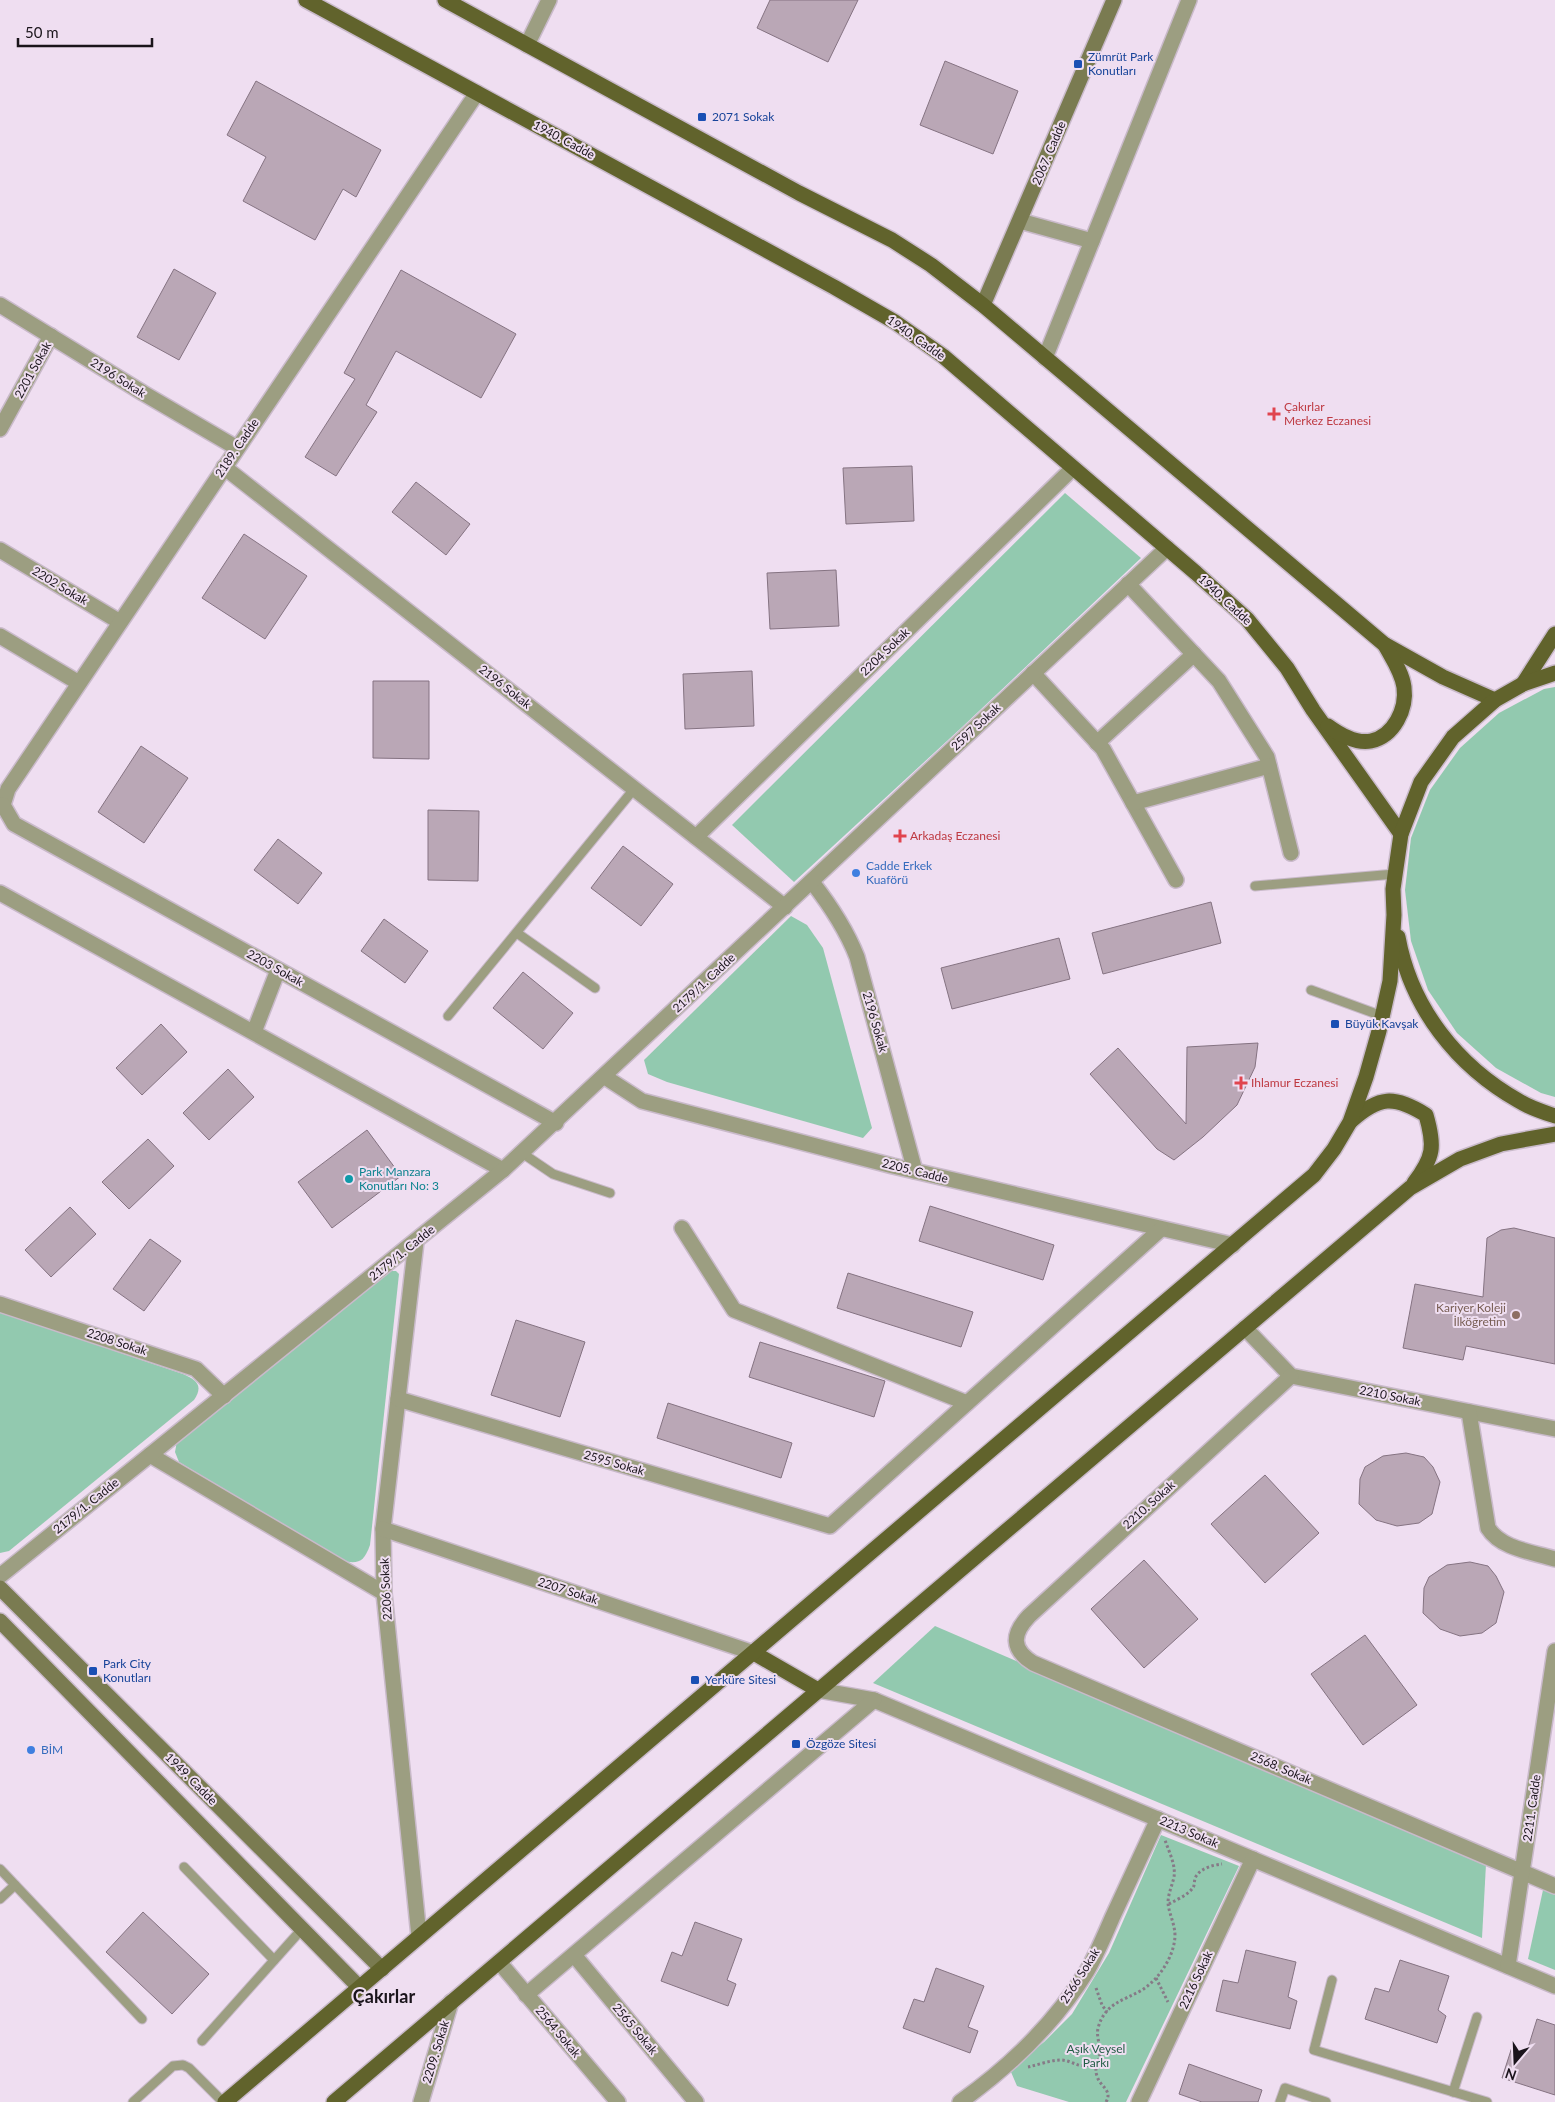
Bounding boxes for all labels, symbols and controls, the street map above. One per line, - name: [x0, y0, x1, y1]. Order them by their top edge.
- scale bar: [18, 15, 151, 47]
- text: 50 m: [25, 23, 59, 41]
- place label: Zümrüt Park Konutları: [1088, 49, 1154, 78]
- marker: Zümrüt Park Konutları: [1072, 58, 1084, 70]
- place label: 2071 Sokak: [712, 109, 775, 124]
- marker: 2071 Sokak: [696, 111, 708, 123]
- street label: 1940. Cadde: [531, 117, 598, 162]
- street label: 2067. Cadde: [1028, 119, 1069, 187]
- street label: 1940. Cadde: [884, 312, 948, 363]
- street label: 2201 Sokak: [11, 338, 55, 401]
- street label: 2196 Sokak: [88, 355, 149, 401]
- place label: Çakırlar Merkez Eczanesi: [1284, 399, 1371, 428]
- marker: Çakırlar Merkez Eczanesi: [1268, 408, 1280, 420]
- street label: 2189. Cadde: [211, 416, 262, 480]
- street label: 2202 Sokak: [30, 563, 92, 609]
- street label: 1940. Cadde: [1196, 571, 1255, 628]
- street label: 2204 Sokak: [857, 624, 913, 679]
- street label: 2196 Sokak: [476, 661, 535, 712]
- street label: 2597 Sokak: [948, 699, 1004, 753]
- place label: Arkadaş Eczanesi: [910, 828, 1000, 843]
- marker: Arkadaş Eczanesi: [894, 830, 906, 842]
- place label: Cadde Erkek Kuaförü: [866, 858, 933, 887]
- marker: Cadde Erkek Kuaförü: [850, 867, 862, 879]
- street label: 2203 Sokak: [244, 946, 307, 990]
- street label: 2179/1. Cadde: [669, 950, 738, 1015]
- street label: 2196 Sokak: [860, 990, 892, 1055]
- place label: Büyük Kavşak: [1345, 1016, 1419, 1031]
- marker: Büyük Kavşak: [1329, 1018, 1341, 1030]
- place label: Ihlamur Eczanesi: [1251, 1075, 1338, 1090]
- marker: Ihlamur Eczanesi: [1235, 1077, 1247, 1089]
- street label: 2205. Cadde: [881, 1155, 950, 1186]
- place label: Park Manzara Konutları No: 3: [359, 1164, 439, 1193]
- marker: Park Manzara Konutları No: 3: [343, 1173, 355, 1185]
- street label: 2179/1. Cadde: [366, 1222, 437, 1284]
- place label: Kariyer Koleji İlköğretim: [1436, 1300, 1506, 1329]
- marker: Kariyer Koleji İlköğretim: [1510, 1309, 1522, 1321]
- street label: 2208 Sokak: [85, 1325, 150, 1359]
- street label: 2210 Sokak: [1358, 1382, 1423, 1409]
- street label: 2595 Sokak: [582, 1447, 647, 1479]
- street label: 2179/1. Cadde: [50, 1475, 121, 1537]
- street label: 2210. Sokak: [1119, 1477, 1179, 1532]
- street label: 2206 Sokak: [376, 1557, 395, 1621]
- street label: 2207 Sokak: [536, 1574, 601, 1608]
- place label: Park City Konutları: [103, 1656, 152, 1685]
- marker: Park City Konutları: [87, 1665, 99, 1677]
- place label: Yerküre Sitesi: [705, 1672, 776, 1687]
- marker: Yerküre Sitesi: [689, 1674, 701, 1686]
- place label: Özgöze Sitesi: [806, 1736, 877, 1751]
- marker: Özgöze Sitesi: [790, 1738, 802, 1750]
- place label: BİM: [41, 1742, 63, 1757]
- marker: BİM: [25, 1744, 37, 1756]
- street label: 2568. Sokak: [1248, 1748, 1315, 1788]
- street label: 1949. Cadde: [162, 1749, 221, 1808]
- street label: 2211. Cadde: [1519, 1773, 1544, 1842]
- street label: 2213 Sokak: [1158, 1812, 1222, 1851]
- street label: 2566 Sokak: [1057, 1945, 1103, 2006]
- street label: 2216 Sokak: [1176, 1948, 1216, 2011]
- district label: Çakırlar: [353, 1985, 415, 2007]
- street label: 2565 Sokak: [610, 2000, 662, 2058]
- street label: 2564 Sokak: [533, 2003, 585, 2061]
- street label: 2209. Sokak: [419, 2018, 452, 2085]
- north arrow: [1490, 2037, 1540, 2087]
- park label: Aşık Veysel Parkı: [1067, 2041, 1125, 2070]
- text: N: [1503, 2065, 1518, 2085]

